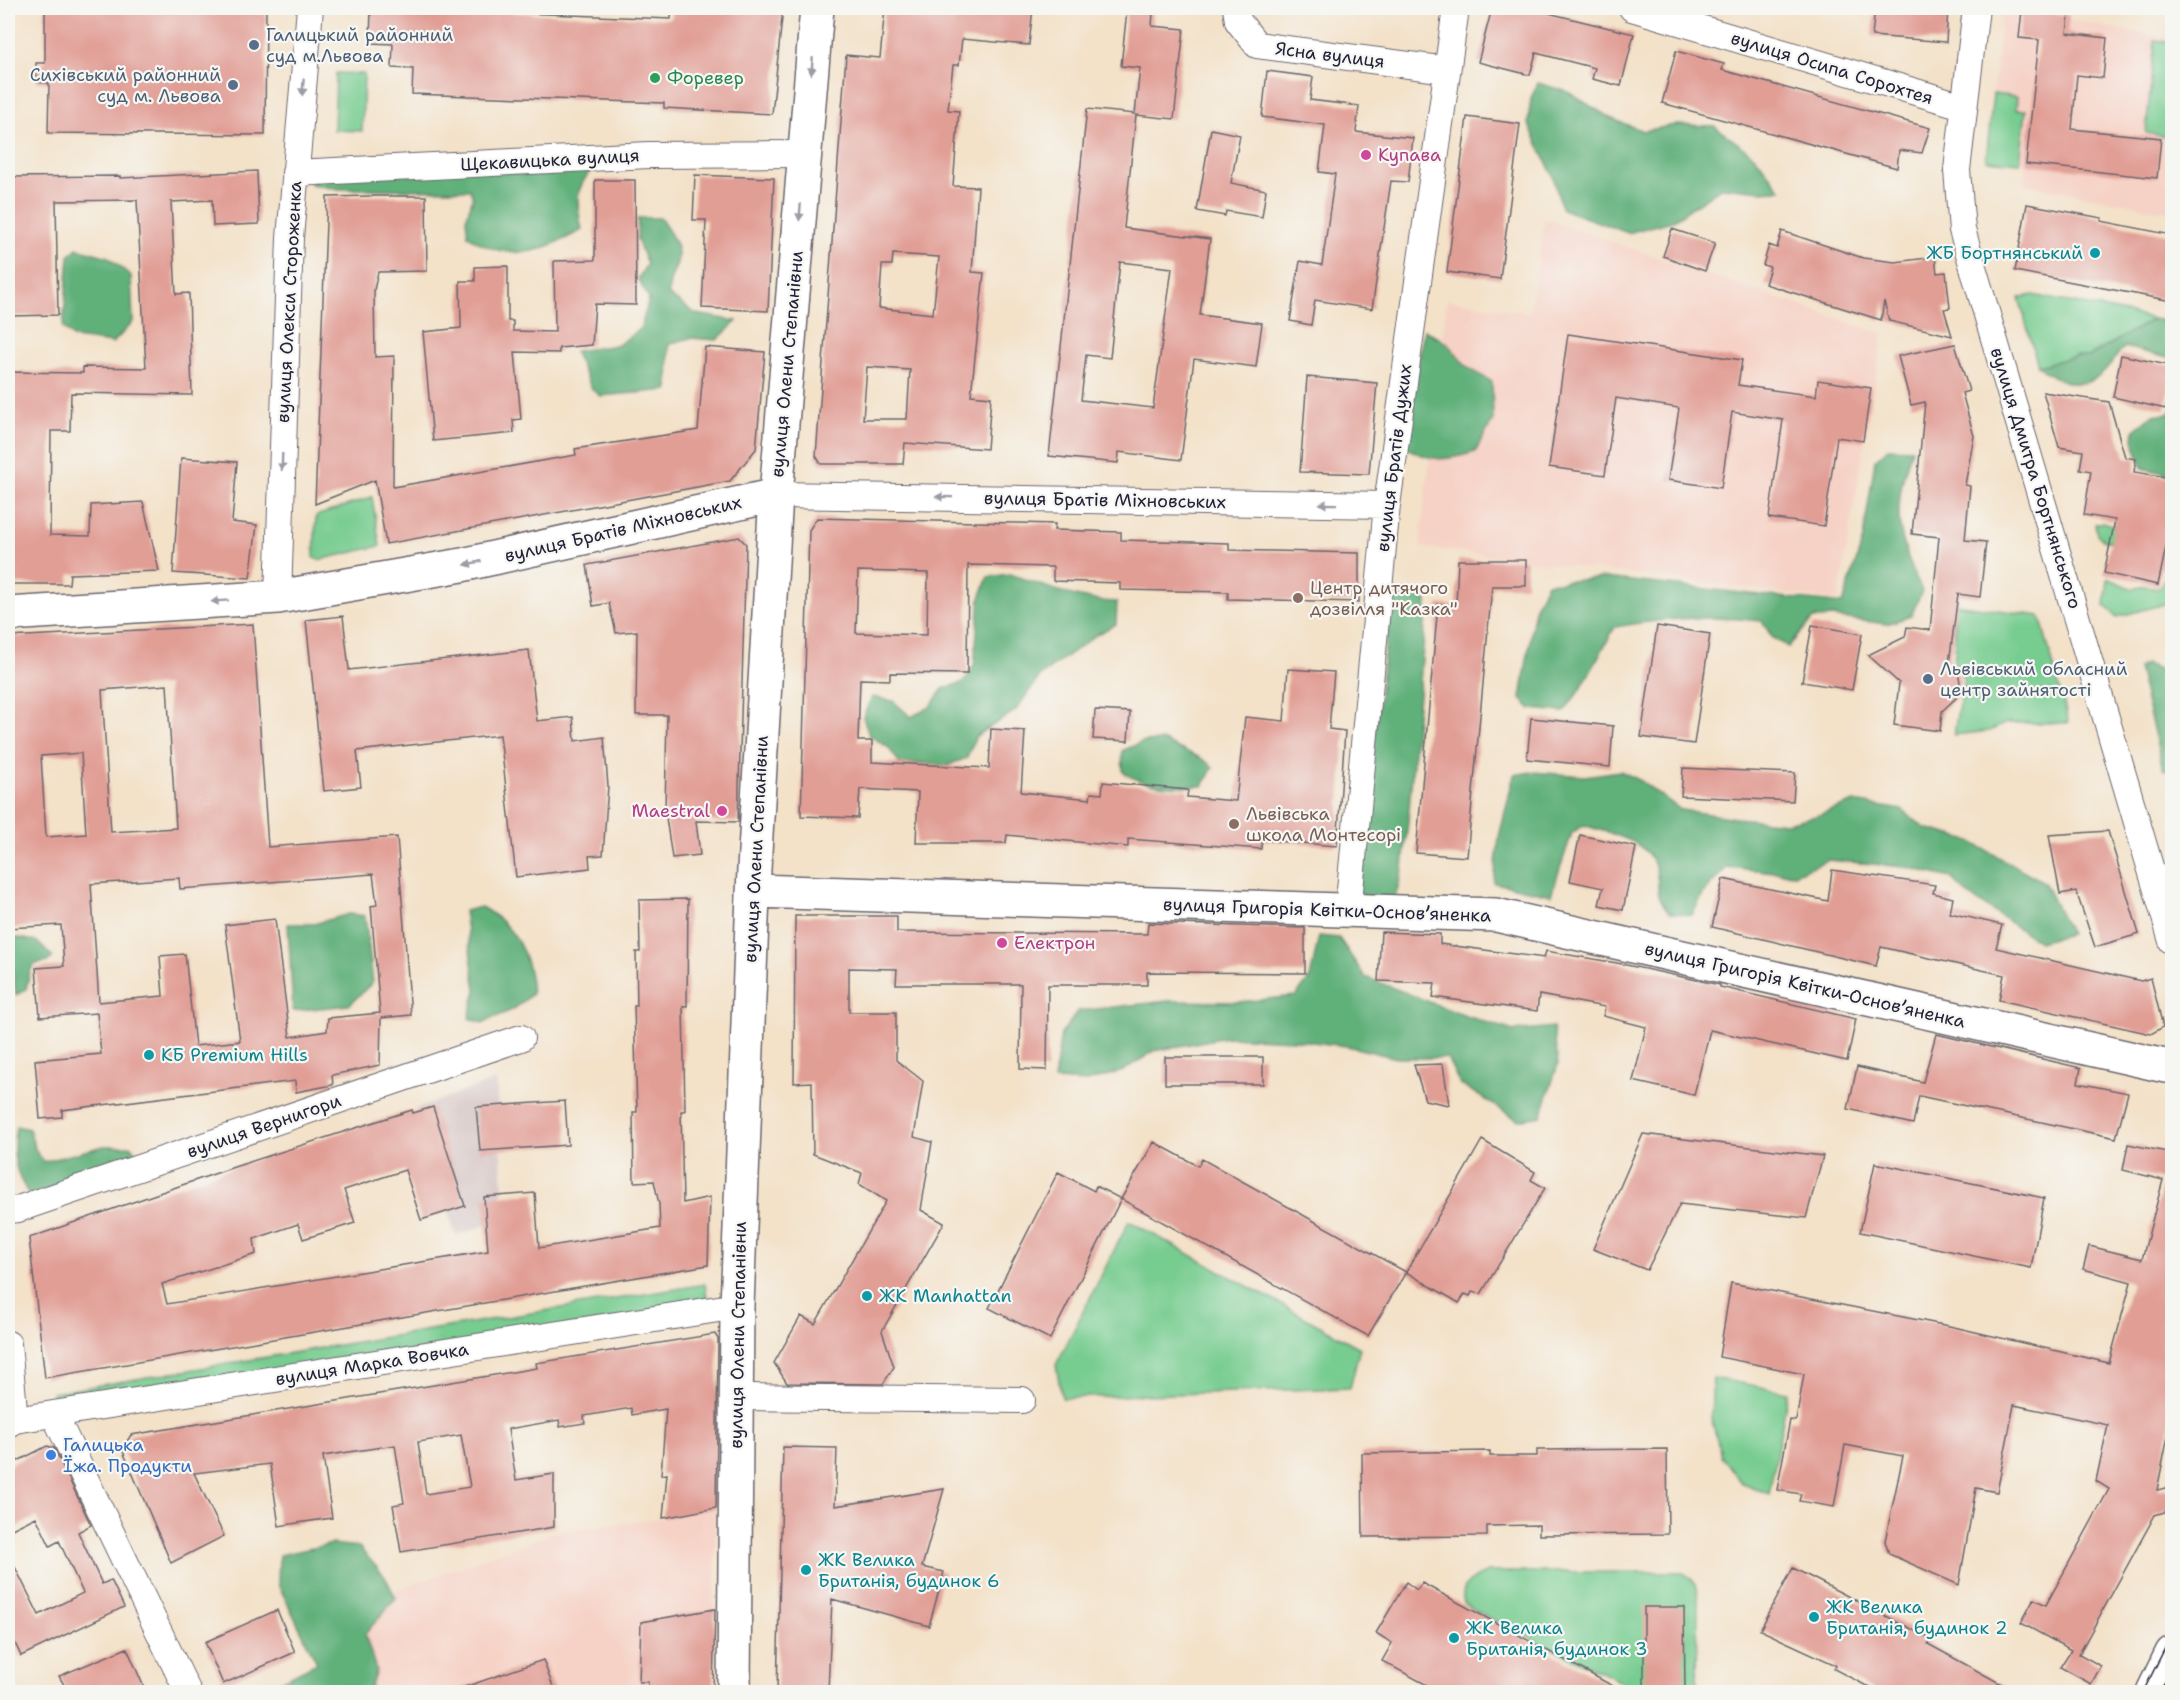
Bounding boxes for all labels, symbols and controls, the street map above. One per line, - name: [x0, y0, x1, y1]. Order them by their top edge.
- place label: Галицький районний суд м.Львова: [266, 23, 453, 68]
- street label: вулиця Осипа Сорохтея: [1728, 26, 1936, 110]
- street label: Ясна вулиця: [1274, 36, 1386, 74]
- marker: Галицький районний суд м.Львова: [247, 38, 261, 52]
- one-way arrow: [807, 56, 817, 75]
- place label: Сихівський районний суд м. Львова: [30, 63, 221, 108]
- place label: Форевер: [667, 66, 744, 90]
- marker: Форевер: [648, 71, 662, 85]
- one-way arrow: [298, 77, 308, 96]
- marker: Сихівський районний суд м. Львова: [226, 78, 240, 92]
- street label: Щекавицька вулиця: [460, 143, 640, 177]
- place label: Купава: [1378, 143, 1441, 167]
- marker: Купава: [1359, 148, 1373, 162]
- street label: вулиця Олекси Стороженка: [271, 180, 307, 424]
- one-way arrow: [795, 203, 805, 222]
- place label: ЖБ Бортнянський: [1926, 241, 2083, 265]
- marker: ЖБ Бортнянський: [2088, 246, 2102, 260]
- street label: вулиця Олени Степанівни: [765, 249, 809, 478]
- street label: вулиця Дмитра Бортнянського: [1985, 344, 2087, 612]
- street label: вулиця Братів Дужих: [1371, 363, 1417, 553]
- one-way arrow: [277, 452, 286, 471]
- street label: вулиця Братів Міхновських: [984, 486, 1226, 514]
- street label: вулиця Братів Міхновських: [502, 490, 744, 568]
- one-way arrow: [935, 492, 954, 502]
- one-way arrow: [1319, 499, 1338, 508]
- one-way arrow: [463, 559, 482, 568]
- place label: Центр дитячого дозвілля "Казка": [1310, 576, 1458, 621]
- marker: Центр дитячого дозвілля "Казка": [1291, 591, 1305, 605]
- one-way arrow: [210, 596, 229, 605]
- place label: Львівський обласний центр зайнятості: [1940, 657, 2128, 702]
- marker: Львівський обласний центр зайнятості: [1921, 672, 1935, 686]
- street label: вулиця Олени Степанівни: [738, 735, 774, 963]
- place label: Maestral: [632, 799, 711, 823]
- place label: Львівська школа Монтесорі: [1246, 802, 1401, 847]
- marker: Maestral: [715, 804, 729, 818]
- marker: Львівська школа Монтесорі: [1227, 817, 1241, 831]
- street label: вулиця Григорія Квітки-Основʼяненка: [1163, 892, 1491, 928]
- place label: Електрон: [1014, 931, 1095, 955]
- marker: Електрон: [995, 936, 1009, 950]
- street label: вулиця Григорія Квітки-Основʼяненка: [1642, 936, 1968, 1034]
- place label: КБ Premium Hills: [161, 1043, 308, 1067]
- marker: КБ Premium Hills: [142, 1048, 156, 1062]
- street label: вулиця Вернигори: [184, 1088, 345, 1164]
- street label: вулиця Олени Степанівни: [724, 1221, 752, 1449]
- place label: ЖК Manhattan: [879, 1284, 1011, 1308]
- marker: ЖК Manhattan: [860, 1289, 874, 1303]
- street label: вулиця Марка Вовчка: [274, 1337, 470, 1391]
- place label: Галицька Їжа. Продукти: [63, 1433, 192, 1478]
- marker: Галицька Їжа. Продукти: [44, 1448, 58, 1462]
- place label: ЖК Велика Британія, будинок 6: [818, 1548, 1000, 1593]
- marker: ЖК Велика Британія, будинок 6: [799, 1563, 813, 1577]
- place label: ЖК Велика Британія, будинок 2: [1826, 1595, 2008, 1640]
- marker: ЖК Велика Британія, будинок 2: [1807, 1610, 1821, 1624]
- place label: ЖК Велика Британія, будинок 3: [1466, 1616, 1648, 1661]
- marker: ЖК Велика Британія, будинок 3: [1447, 1631, 1461, 1645]

